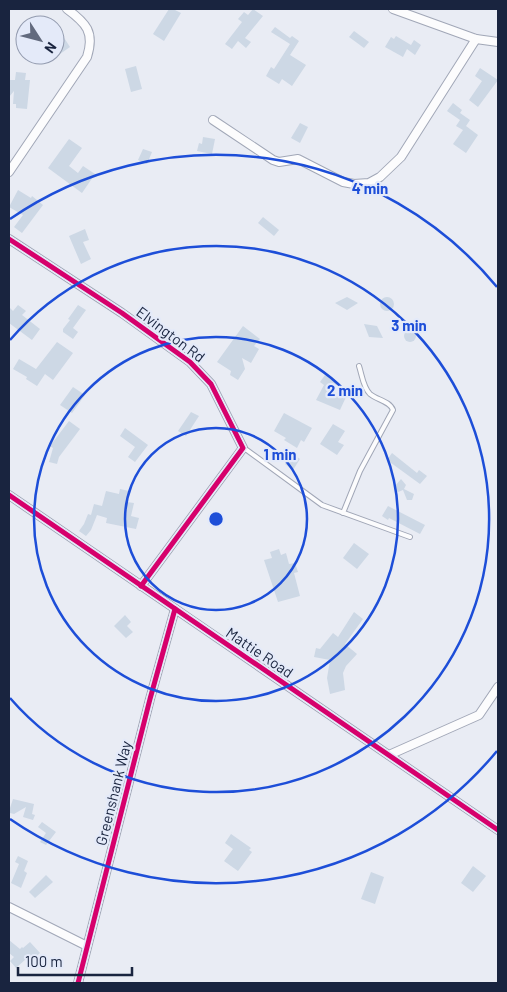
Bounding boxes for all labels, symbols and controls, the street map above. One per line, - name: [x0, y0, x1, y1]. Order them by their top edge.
- north arrow: [15, 15, 65, 65]
- text: N: [41, 39, 61, 57]
- text: 4 min: [352, 179, 388, 197]
- street label: Elvington Rd: [133, 302, 209, 366]
- text: 3 min: [391, 316, 427, 334]
- text: 2 min: [327, 381, 363, 399]
- text: 1 min: [264, 445, 296, 463]
- centre of rings: [207, 510, 225, 528]
- street label: Mattie Road: [223, 623, 297, 681]
- street label: Greenshank Way: [91, 739, 135, 847]
- scale bar: [18, 944, 131, 976]
- text: 100 m: [25, 952, 63, 970]

